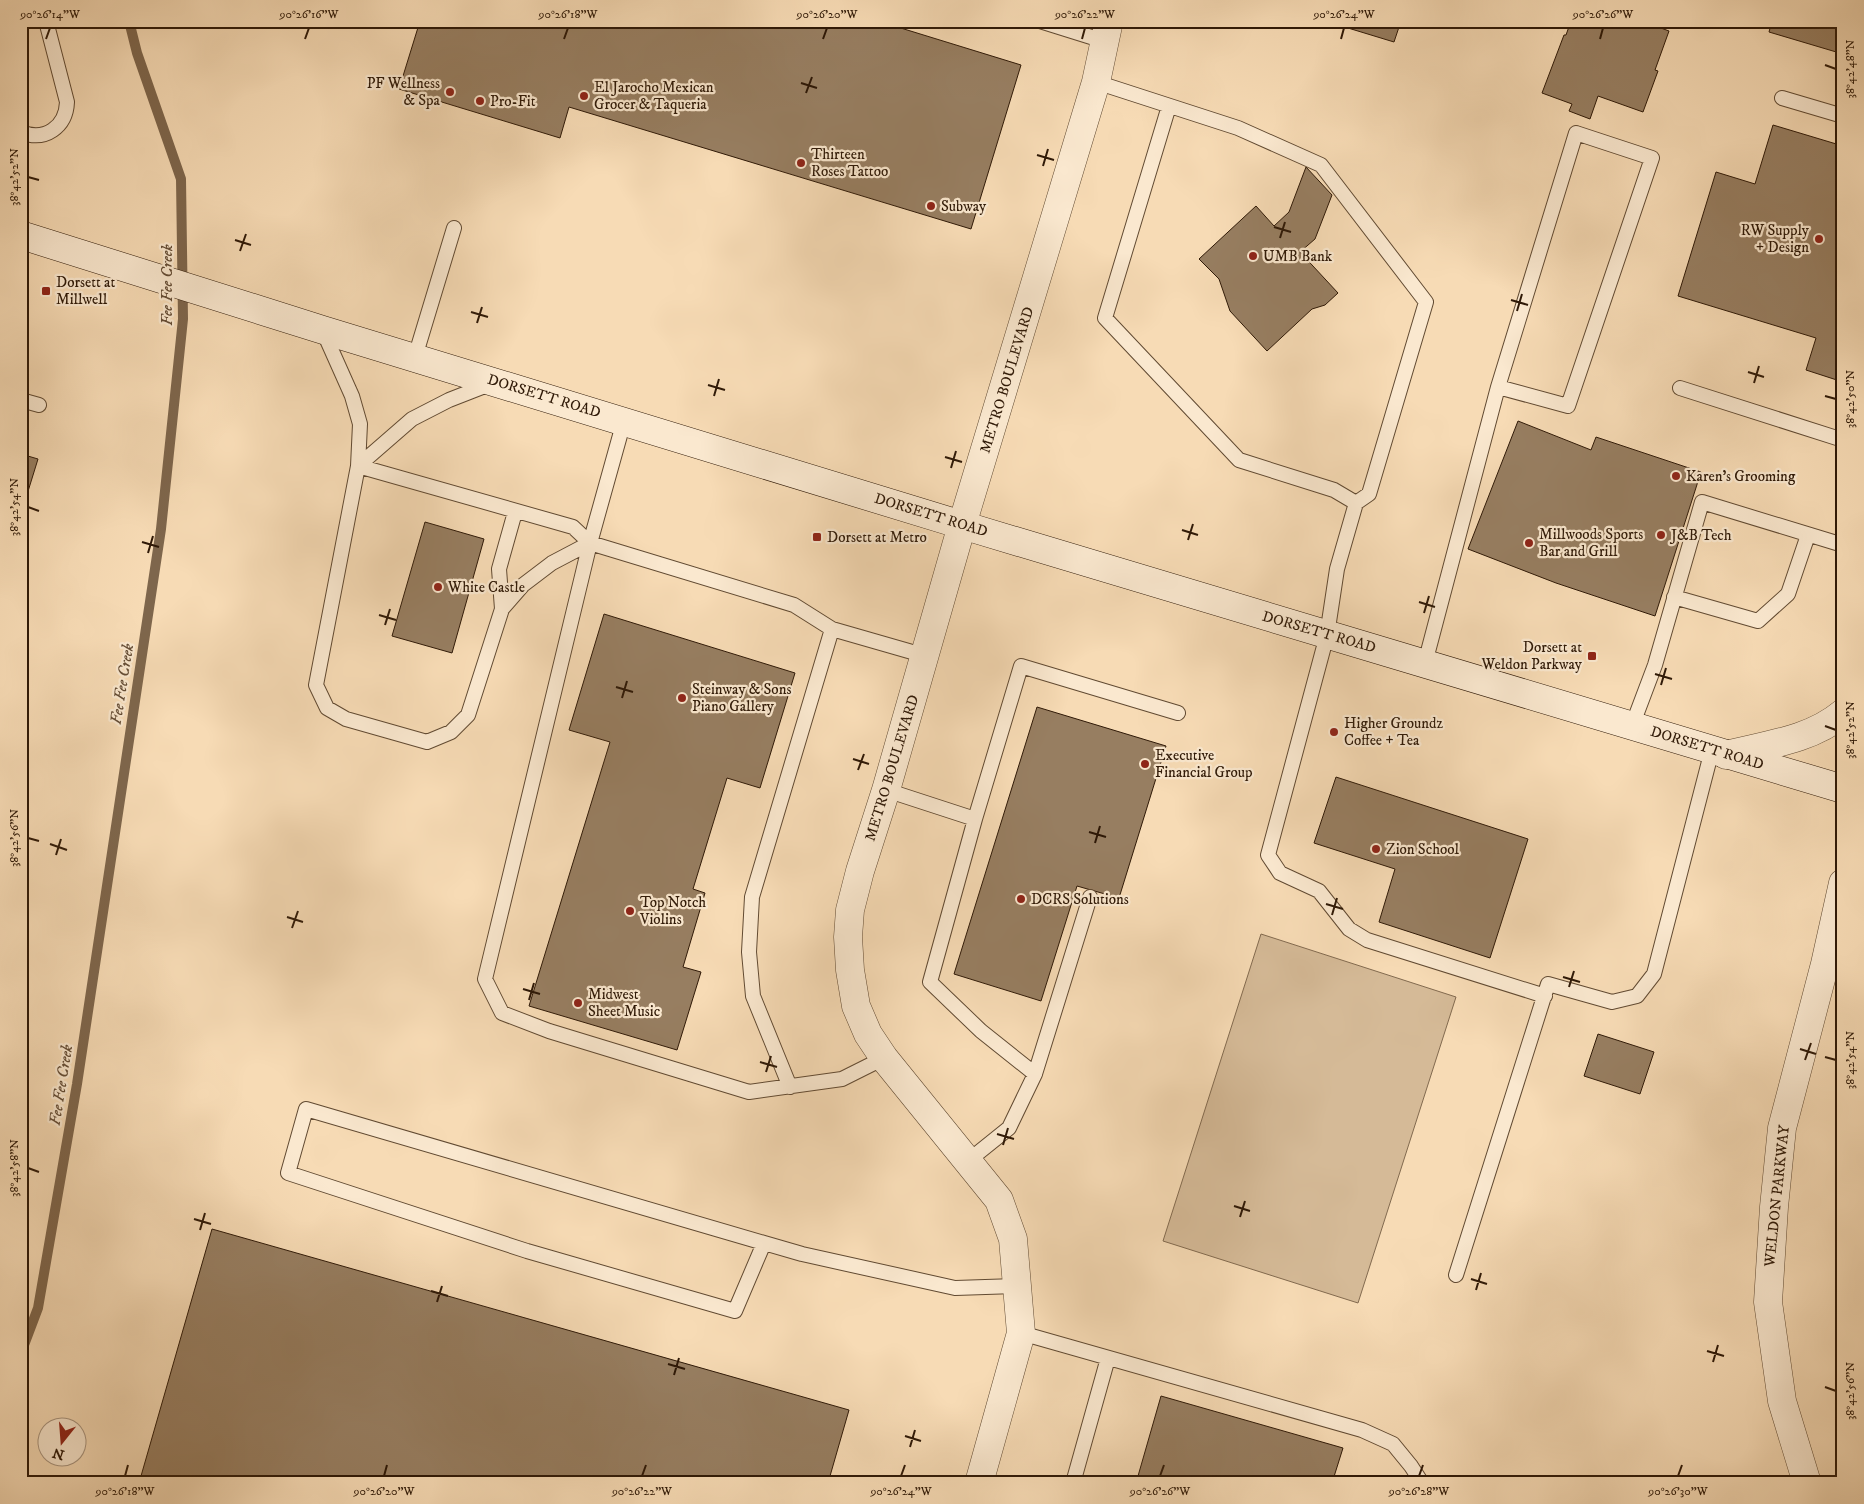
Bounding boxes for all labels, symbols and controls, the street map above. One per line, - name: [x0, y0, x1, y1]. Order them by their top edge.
- text: 90°26'14"W: [19, 7, 81, 22]
- text: 90°26'16"W: [278, 7, 340, 22]
- text: 90°26'18"W: [538, 7, 598, 22]
- text: 90°26'20"W: [796, 7, 858, 22]
- text: 90°26'22"W: [1054, 7, 1116, 22]
- text: 90°26'24"W: [1312, 7, 1376, 22]
- text: 90°26'26"W: [1572, 7, 1634, 22]
- text: 38°42'48"N: [1843, 39, 1858, 98]
- place label: PF Wellness & Spa: [367, 74, 441, 110]
- place label: El Jarocho Mexican Grocer & Taqueria: [594, 78, 714, 114]
- marker: PF Wellness & Spa: [444, 86, 456, 98]
- marker: El Jarocho Mexican Grocer & Taqueria: [578, 90, 590, 102]
- place label: Pro-Fit: [490, 92, 536, 111]
- marker: Pro-Fit: [474, 95, 486, 107]
- place label: Thirteen Roses Tattoo: [811, 145, 888, 181]
- text: 38°42'52"N: [7, 148, 22, 206]
- marker: Thirteen Roses Tattoo: [795, 157, 807, 169]
- place label: Subway: [941, 197, 987, 216]
- marker: Subway: [925, 200, 937, 212]
- place label: RW Supply + Design: [1741, 221, 1810, 257]
- marker: RW Supply + Design: [1813, 233, 1825, 245]
- water label: Fee Fee Creek: [157, 244, 177, 326]
- place label: UMB Bank: [1263, 247, 1333, 266]
- marker: UMB Bank: [1247, 250, 1259, 262]
- place label: Dorsett at Millwell: [56, 273, 115, 309]
- marker: Dorsett at Millwell: [40, 285, 52, 297]
- street label: METRO BOULEVARD: [976, 304, 1038, 456]
- street label: DORSETT ROAD: [485, 370, 603, 422]
- text: 38°42'50"N: [1843, 370, 1858, 428]
- place label: Karen's Grooming: [1686, 467, 1796, 486]
- marker: Karen's Grooming: [1670, 470, 1682, 482]
- text: 38°42'54"N: [7, 478, 22, 536]
- street label: DORSETT ROAD: [872, 489, 990, 541]
- place label: Millwoods Sports Bar and Grill: [1539, 525, 1643, 561]
- place label: J&B Tech: [1669, 526, 1732, 545]
- place label: Dorsett at Metro: [827, 528, 927, 547]
- marker: J&B Tech: [1655, 529, 1667, 541]
- marker: Dorsett at Metro: [811, 531, 823, 543]
- marker: Millwoods Sports Bar and Grill: [1523, 537, 1535, 549]
- place label: White Castle: [447, 578, 525, 597]
- marker: White Castle: [432, 581, 444, 593]
- street label: DORSETT ROAD: [1260, 607, 1378, 657]
- place label: Dorsett at Weldon Parkway: [1480, 638, 1583, 674]
- water label: Fee Fee Creek: [106, 642, 138, 726]
- marker: Dorsett at Weldon Parkway: [1586, 650, 1598, 662]
- place label: Steinway & Sons Piano Gallery: [692, 680, 792, 716]
- marker: Steinway & Sons Piano Gallery: [676, 692, 688, 704]
- street label: METRO BOULEVARD: [861, 692, 923, 844]
- text: 38°42'52"N: [1843, 701, 1858, 759]
- place label: Higher Groundz Coffee + Tea: [1344, 714, 1443, 750]
- street label: DORSETT ROAD: [1648, 722, 1766, 774]
- marker: Higher Groundz Coffee + Tea: [1328, 726, 1340, 738]
- place label: Executive Financial Group: [1155, 746, 1253, 782]
- marker: Executive Financial Group: [1139, 758, 1151, 770]
- text: 38°42'56"N: [7, 809, 22, 867]
- place label: Zion School: [1386, 840, 1460, 859]
- marker: Zion School: [1370, 843, 1382, 855]
- place label: DCRS Solutions: [1031, 890, 1129, 909]
- place label: Top Notch Violins: [639, 893, 706, 929]
- marker: DCRS Solutions: [1015, 893, 1027, 905]
- marker: Top Notch Violins: [624, 905, 636, 917]
- place label: Midwest Sheet Music: [588, 985, 661, 1021]
- marker: Midwest Sheet Music: [572, 997, 584, 1009]
- text: 38°42'54"N: [1843, 1031, 1858, 1089]
- water label: Fee Fee Creek: [45, 1043, 77, 1127]
- street label: WELDON PARKWAY: [1760, 1124, 1794, 1269]
- text: 38°42'58"N: [7, 1139, 22, 1197]
- text: 38°42'56"N: [1843, 1362, 1858, 1420]
- north arrow: [38, 1416, 88, 1466]
- text: N: [50, 1443, 67, 1464]
- text: 90°26'18"W: [95, 1484, 155, 1499]
- text: 90°26'20"W: [353, 1484, 415, 1499]
- text: 90°26'22"W: [611, 1484, 673, 1499]
- text: 90°26'24"W: [869, 1484, 933, 1499]
- text: 90°26'26"W: [1129, 1484, 1191, 1499]
- text: 90°26'28"W: [1388, 1484, 1450, 1499]
- text: 90°26'30"W: [1647, 1484, 1709, 1499]

